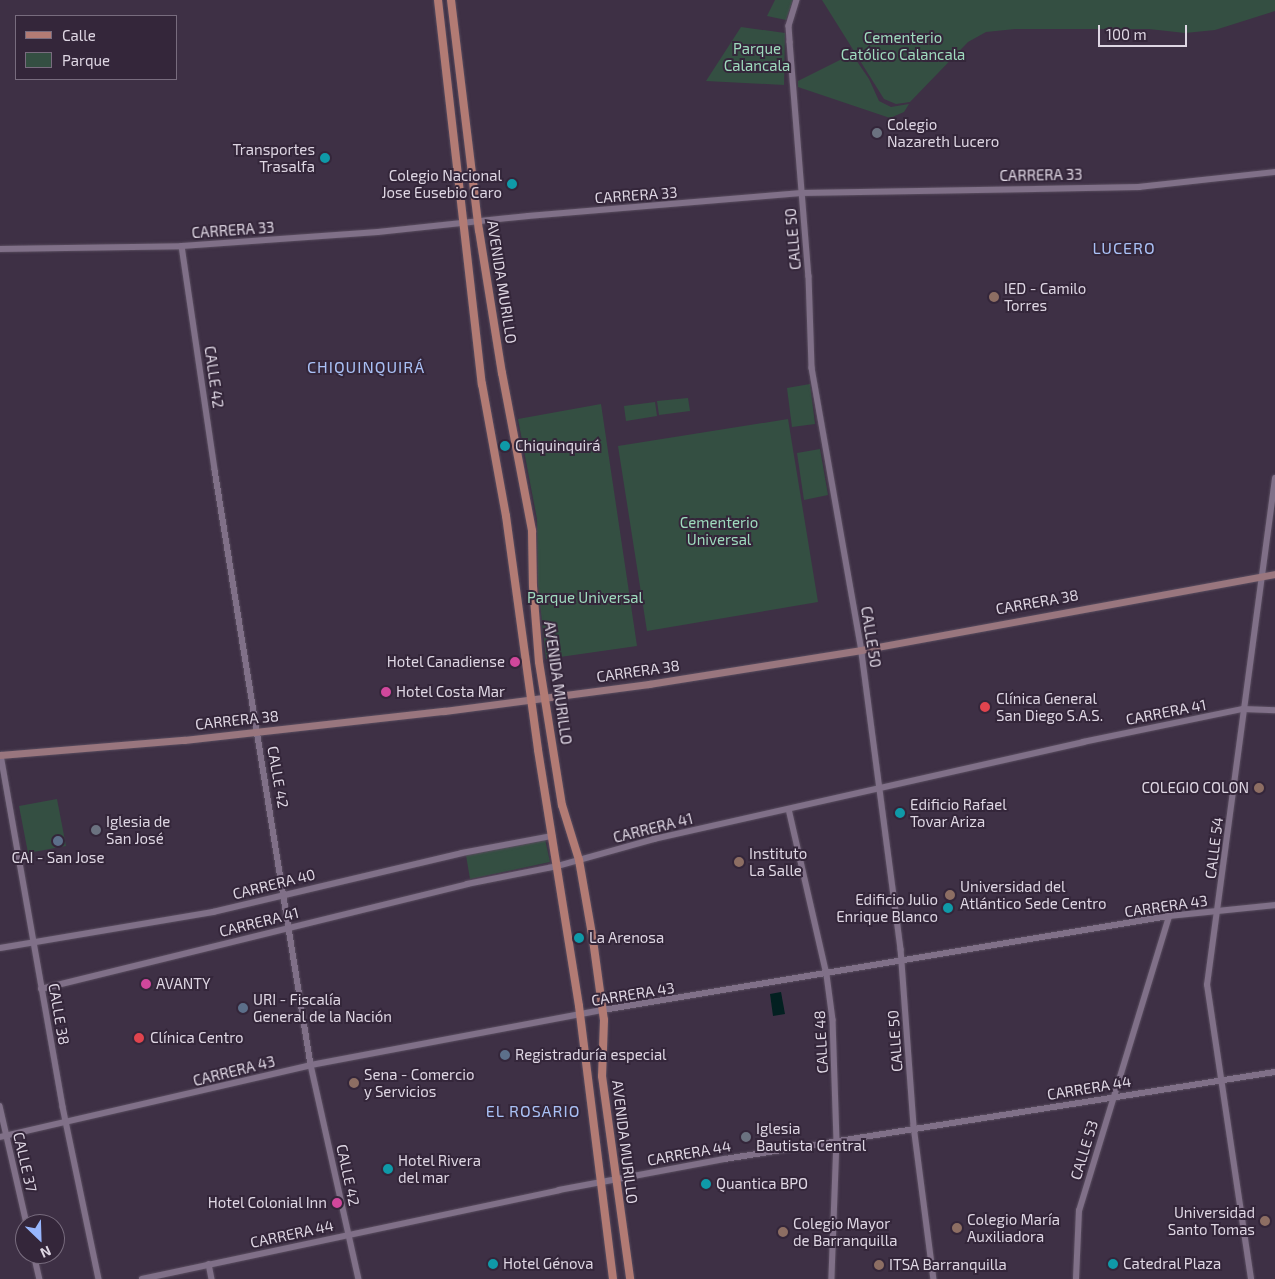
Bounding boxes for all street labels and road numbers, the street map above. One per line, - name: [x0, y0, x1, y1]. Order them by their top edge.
- street label: CARRERA 33: [999, 165, 1083, 185]
- street label: CARRERA 33: [594, 183, 678, 207]
- street label: CALLE 50: [781, 207, 805, 271]
- street label: CARRERA 33: [191, 218, 275, 242]
- street label: AVENIDA MURILLO: [483, 219, 521, 345]
- street label: CALLE 42: [201, 345, 227, 409]
- street label: CARRERA 38: [994, 586, 1080, 618]
- street label: CALLE 50: [857, 605, 885, 669]
- street label: AVENIDA MURILLO: [540, 620, 576, 746]
- street label: CARRERA 38: [595, 656, 681, 686]
- street label: CARRERA 41: [1124, 695, 1208, 729]
- street label: CARRERA 38: [194, 707, 280, 733]
- street label: CALLE 42: [264, 745, 292, 809]
- street label: CARRERA 41: [611, 809, 695, 847]
- street label: CALLE 54: [1201, 816, 1227, 880]
- street label: CARRERA 40: [231, 865, 317, 903]
- street label: CARRERA 43: [1123, 891, 1209, 921]
- street label: CARRERA 41: [217, 903, 301, 941]
- street label: CARRERA 43: [590, 979, 676, 1009]
- street label: CALLE 38: [45, 982, 73, 1046]
- street label: CALLE 50: [884, 1009, 906, 1073]
- street label: CALLE 48: [810, 1010, 832, 1074]
- street label: CARRERA 43: [191, 1052, 277, 1090]
- street label: CARRERA 44: [1046, 1072, 1132, 1104]
- street label: AVENIDA MURILLO: [608, 1079, 642, 1205]
- street label: CALLE 53: [1066, 1118, 1102, 1182]
- street label: CALLE 37: [9, 1130, 41, 1194]
- street label: CARRERA 44: [645, 1137, 733, 1169]
- street label: CALLE 42: [333, 1142, 363, 1208]
- street label: CARRERA 44: [248, 1216, 336, 1252]

